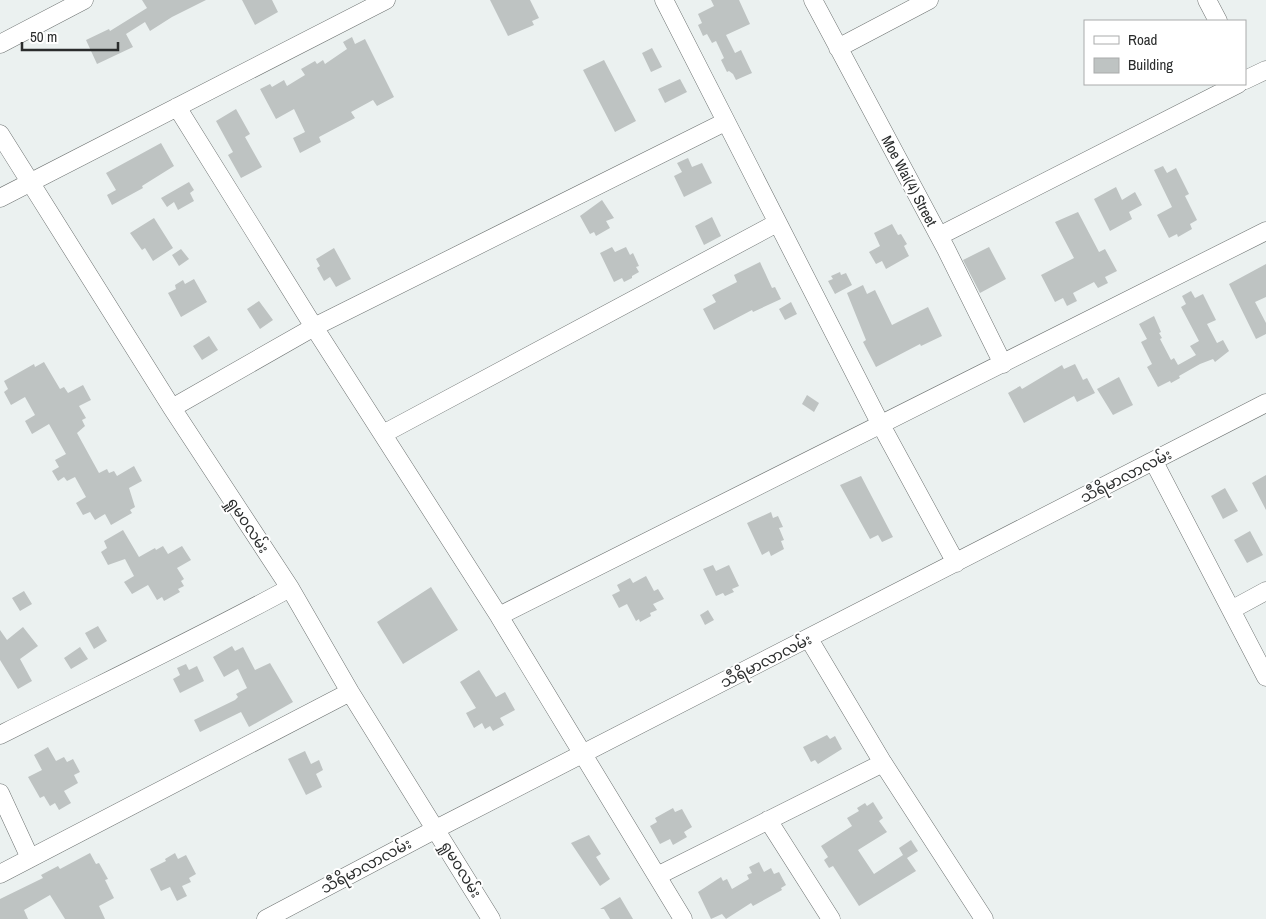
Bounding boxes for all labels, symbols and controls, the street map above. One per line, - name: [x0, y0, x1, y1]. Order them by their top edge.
- scale bar: [22, 20, 119, 52]
- legend: [1084, 20, 1246, 85]
- text: 50 m: [30, 26, 57, 47]
- text: Road: [1128, 29, 1157, 50]
- text: Building: [1128, 54, 1173, 75]
- street label: Moe Wai(4) Street: [877, 132, 942, 230]
- street label: သီရိမာလာလမ်း: [1076, 443, 1176, 509]
- street label: ရှုမဝလမ်း: [221, 492, 275, 558]
- street label: သီရိမာလာလမ်း: [716, 628, 816, 694]
- street label: သီရိမာလာလမ်း: [317, 833, 416, 900]
- street label: ရှုမဝလမ်း: [434, 836, 487, 903]

